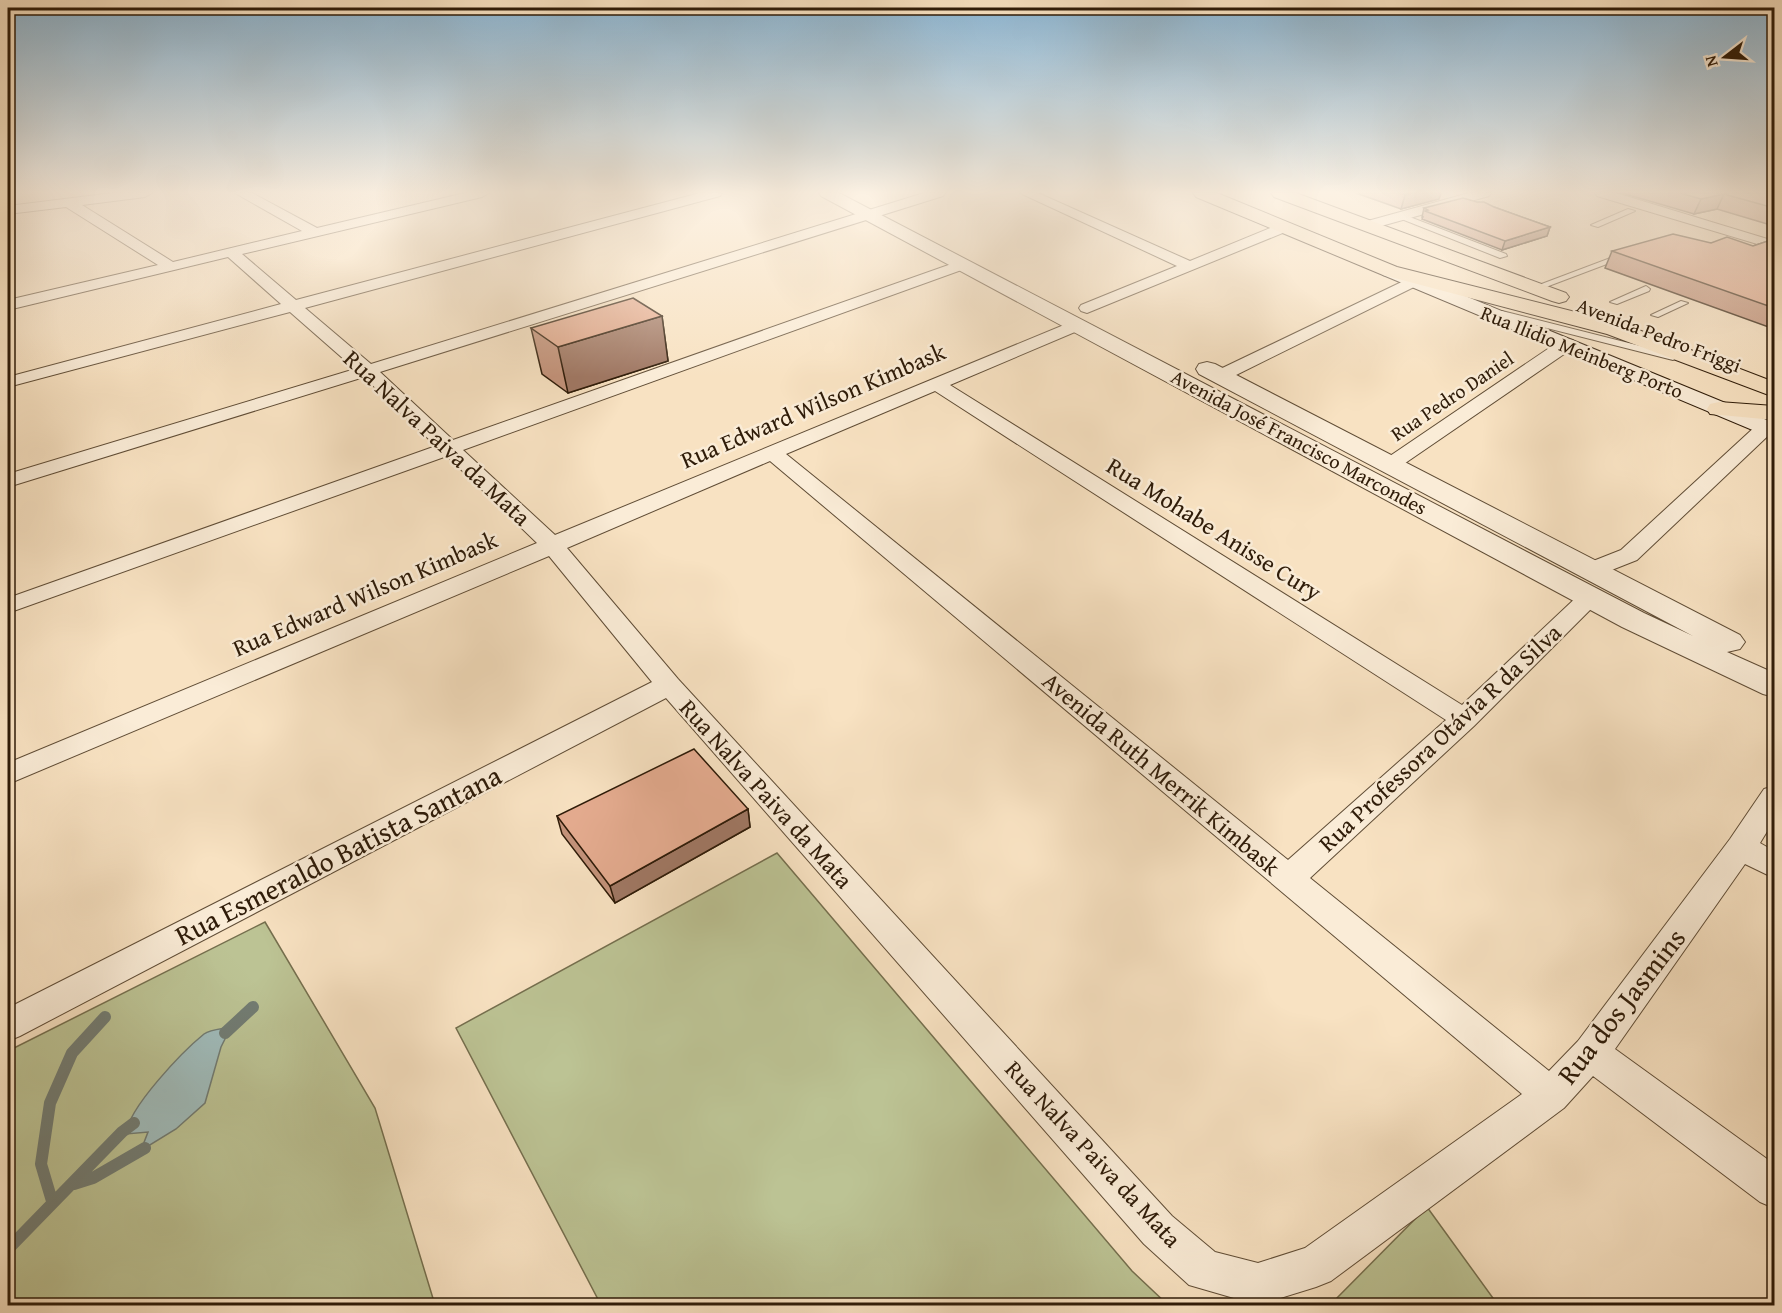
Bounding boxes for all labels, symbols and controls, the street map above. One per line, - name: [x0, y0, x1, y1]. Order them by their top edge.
- north arrow: [1695, 27, 1755, 87]
- text: N: [1698, 52, 1724, 70]
- street label: Avenida Pedro Friggi: [1573, 290, 1746, 379]
- street label: Rua Ilidio Meinberg Porto: [1477, 298, 1688, 405]
- street label: Rua Edward Wilson Kimbask: [675, 334, 951, 477]
- street label: Rua Nalva Paiva da Mata: [336, 341, 539, 534]
- street label: Rua Pedro Daniel: [1384, 343, 1519, 448]
- street label: Avenida José Francisco Marcondes: [1166, 362, 1432, 522]
- street label: Rua Mohabe Anisse Cury: [1100, 448, 1328, 609]
- street label: Rua Edward Wilson Kimbask: [227, 522, 503, 665]
- street label: Rua Professora Otávia R da Silva: [1310, 615, 1569, 860]
- street label: Avenida Ruth Merrik Kimbask: [1035, 664, 1288, 884]
- street label: Rua Nalva Paiva da Mata: [672, 691, 862, 897]
- street label: Rua Esmeraldo Batista Santana: [167, 754, 509, 955]
- street label: Rua dos Jasmins: [1547, 919, 1695, 1092]
- street label: Rua Nalva Paiva da Mata: [997, 1052, 1190, 1256]

